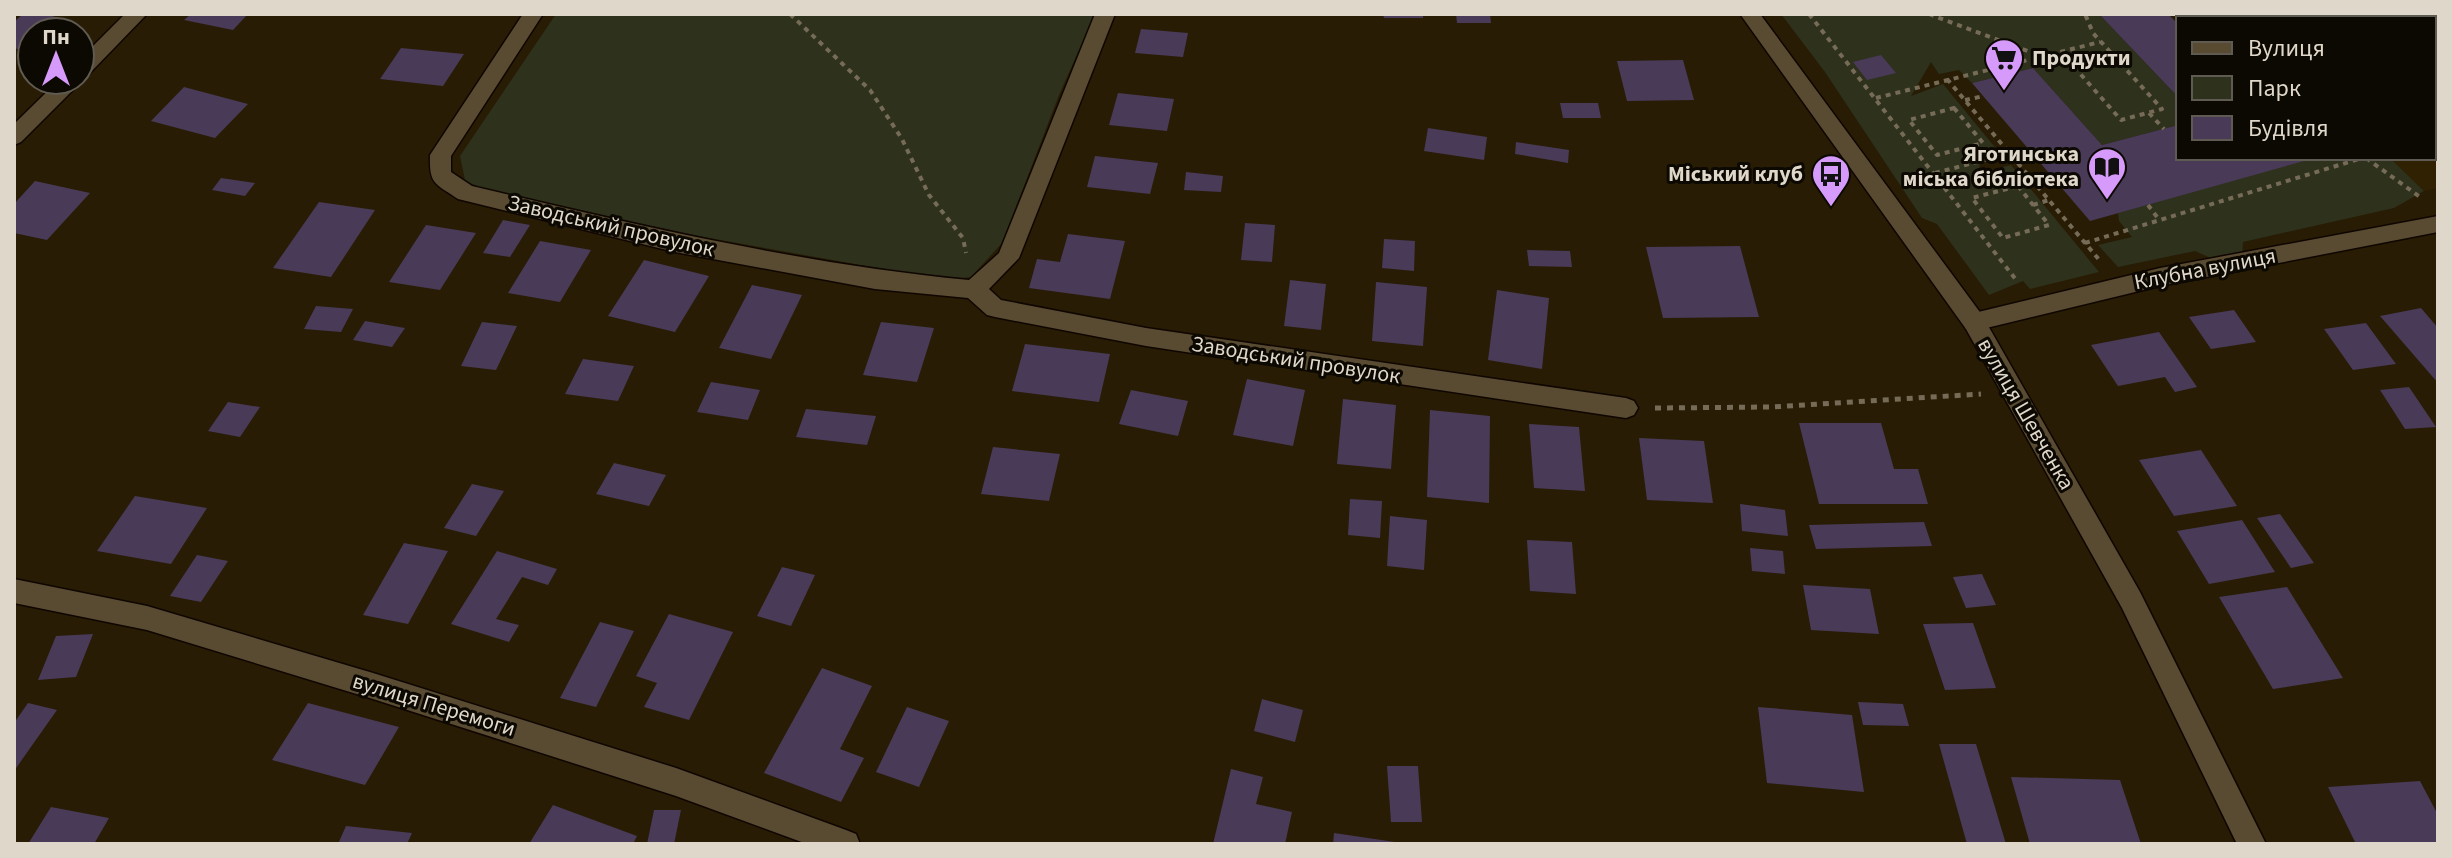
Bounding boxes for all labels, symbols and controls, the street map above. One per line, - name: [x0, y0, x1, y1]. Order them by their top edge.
- north arrow: [16, 16, 96, 96]
- legend: [2176, 16, 2436, 160]
- text: Пн: [42, 21, 70, 53]
- text: Вулиця: [2248, 31, 2325, 66]
- supermarket icon: Продукти: [1983, 37, 2025, 92]
- place label: Продукти: [2032, 42, 2131, 74]
- text: Парк: [2248, 71, 2301, 106]
- text: Будівля: [2248, 111, 2329, 146]
- place label: Яготинська міська бібліотека: [1903, 138, 2079, 195]
- library icon: Яготинська міська бібліотека: [2086, 146, 2128, 201]
- bus stop icon: Міський клуб: [1810, 153, 1852, 208]
- place label: Міський клуб: [1668, 158, 1803, 190]
- street label: Заводський провулок: [505, 187, 717, 265]
- street label: Клубна вулиця: [2131, 240, 2279, 298]
- street label: Заводський провулок: [1189, 328, 1403, 392]
- street label: вулиця Шевченка: [1969, 332, 2083, 496]
- street label: вулиця Перемоги: [349, 665, 519, 745]

